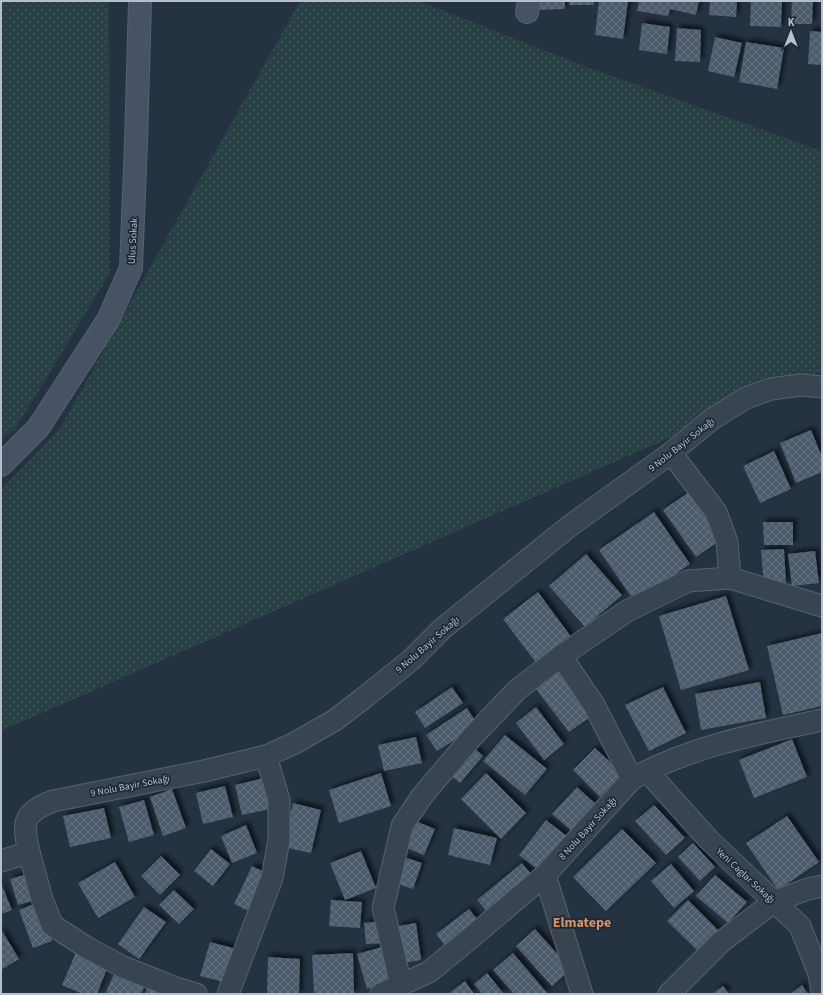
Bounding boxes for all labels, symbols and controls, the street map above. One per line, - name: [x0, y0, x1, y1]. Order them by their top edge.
- north arrow: [771, 12, 811, 52]
- text: K: [788, 15, 795, 30]
- street label: Ulus Sokak: [125, 218, 141, 265]
- street label: 9 Nolu Bayir Sokağı: [646, 414, 718, 475]
- street label: 9 Nolu Bayir Sokağı: [393, 613, 463, 676]
- street label: 9 Nolu Bayir Sokağı: [89, 771, 171, 801]
- street label: 8 Nolu Bayir Sokağı: [556, 794, 620, 863]
- street label: Yeni Caglar Sokağı: [712, 844, 778, 907]
- district label: Elmatepe: [553, 913, 611, 933]

